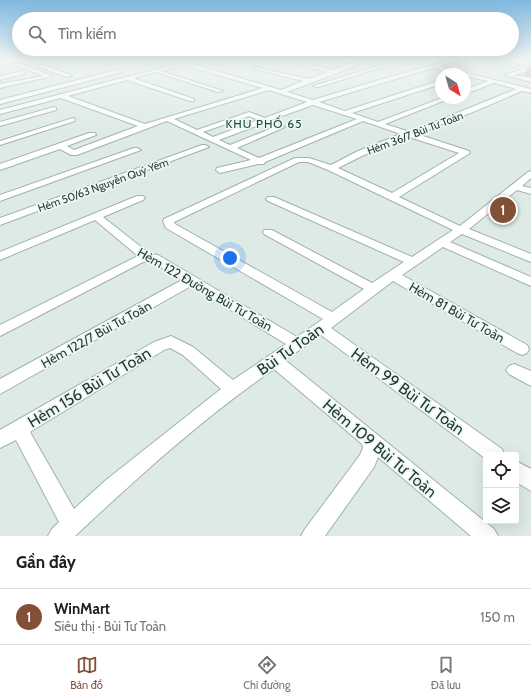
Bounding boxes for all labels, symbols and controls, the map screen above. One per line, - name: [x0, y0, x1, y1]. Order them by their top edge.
- search box: [12, 12, 519, 56]
- icon: search: [26, 23, 48, 45]
- text: Tìm kiếm: [58, 25, 116, 43]
- north arrow: [435, 68, 471, 104]
- street label: Hẻm 36/7 Bùi Tư Toàn: [365, 108, 465, 158]
- district label: KHU PHỐ 65: [225, 115, 303, 131]
- street label: Hẻm 50/63 Nguyễn Quý Yêm: [36, 155, 171, 215]
- pin: 1: [490, 195, 516, 225]
- street label: Hẻm 122 Đường Bùi Tư Toàn: [135, 244, 275, 334]
- your location: [220, 248, 240, 268]
- street label: Hẻm 81 Bùi Tư Toàn: [407, 278, 507, 346]
- street label: Hẻm 122/7 Bùi Tư Toàn: [38, 297, 154, 371]
- street label: Bùi Tư Toàn: [253, 320, 327, 379]
- street label: Hẻm 156 Bùi Tư Toàn: [24, 343, 154, 432]
- street label: Hẻm 99 Bùi Tư Toàn: [347, 344, 468, 439]
- street label: Hẻm 109 Bùi Tư Toàn: [319, 395, 440, 502]
- map controls: [483, 452, 519, 524]
- button: locate: [483, 452, 519, 488]
- button: layers: [483, 488, 519, 524]
- text: Gần đây: [16, 552, 76, 572]
- text: WinMart: [54, 600, 110, 618]
- text: 1: [27, 609, 31, 625]
- text: 150 m: [480, 609, 515, 625]
- text: Siêu thị · Bùi Tư Toàn: [54, 618, 166, 634]
- tab: Bản đồ: [70, 654, 103, 692]
- tab: Chỉ đường: [243, 654, 290, 692]
- tab: Đã lưu: [431, 654, 461, 692]

